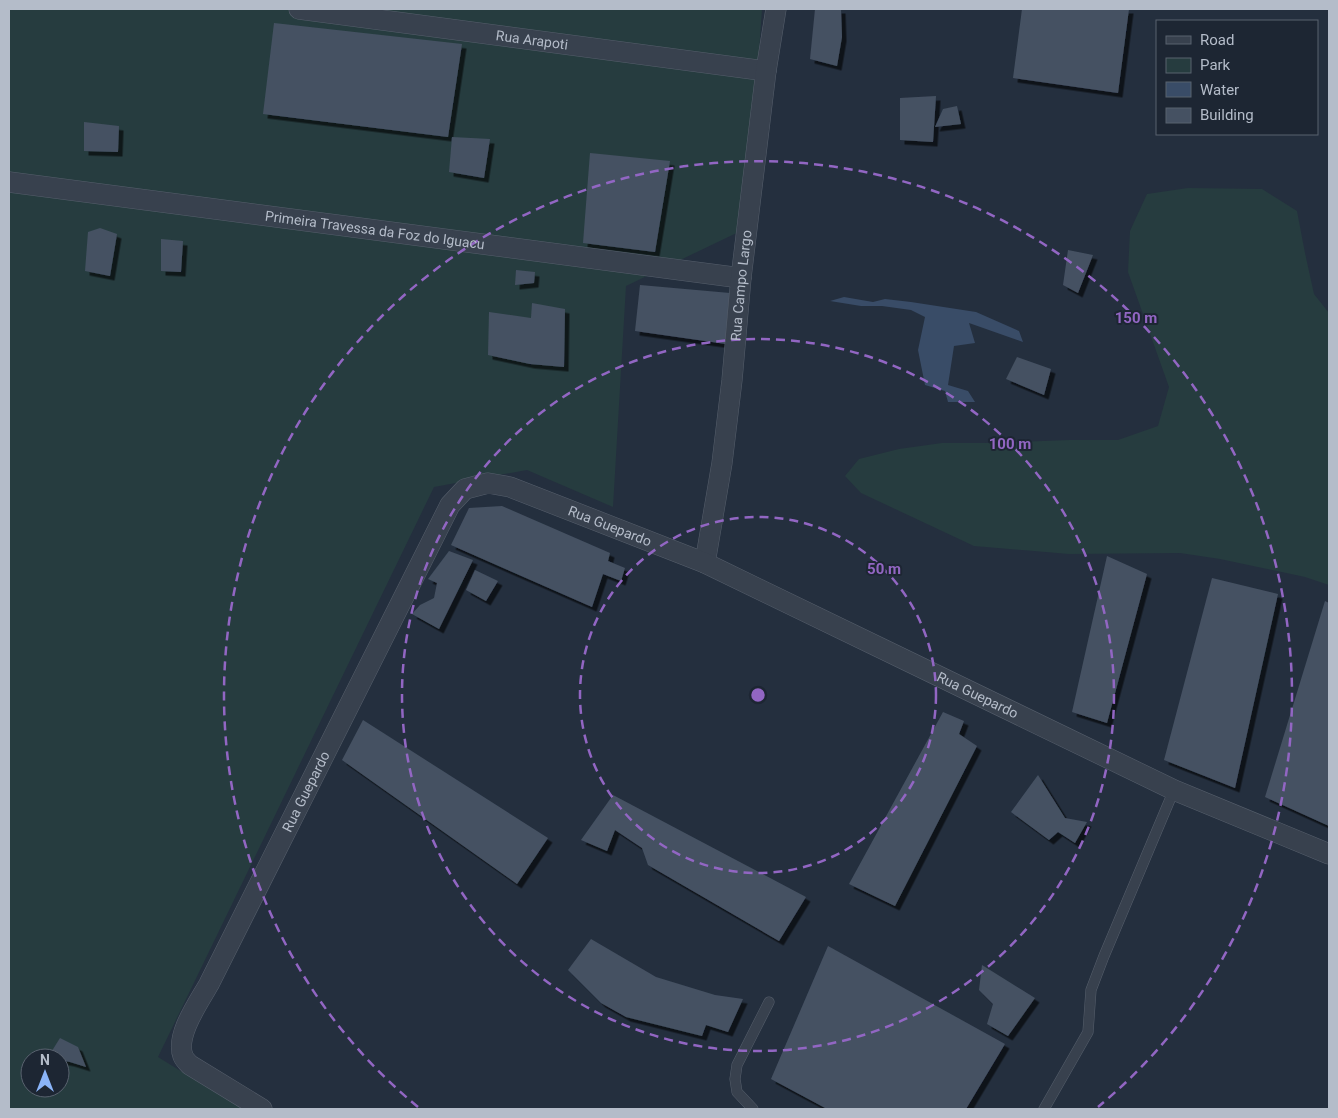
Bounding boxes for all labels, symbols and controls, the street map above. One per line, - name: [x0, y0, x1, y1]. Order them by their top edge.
- legend: [1156, 20, 1318, 135]
- street label: Rua Arapoti: [495, 27, 569, 53]
- text: Road: [1200, 31, 1234, 49]
- text: Park: [1200, 56, 1231, 74]
- text: Water: [1200, 81, 1239, 99]
- text: Building: [1200, 106, 1254, 124]
- street label: Primeira Travessa da Foz do Iguacu: [264, 208, 486, 252]
- street label: Rua Campo Largo: [727, 229, 755, 342]
- text: 150 m: [1115, 309, 1157, 327]
- text: 100 m: [989, 435, 1031, 453]
- street label: Rua Guepardo: [566, 502, 654, 549]
- text: 50 m: [867, 560, 901, 578]
- street label: Rua Guepardo: [935, 669, 1021, 721]
- centre of rings: [749, 686, 767, 704]
- street label: Rua Guepardo: [279, 748, 333, 834]
- north arrow: [20, 1048, 70, 1098]
- text: N: [40, 1052, 50, 1068]

